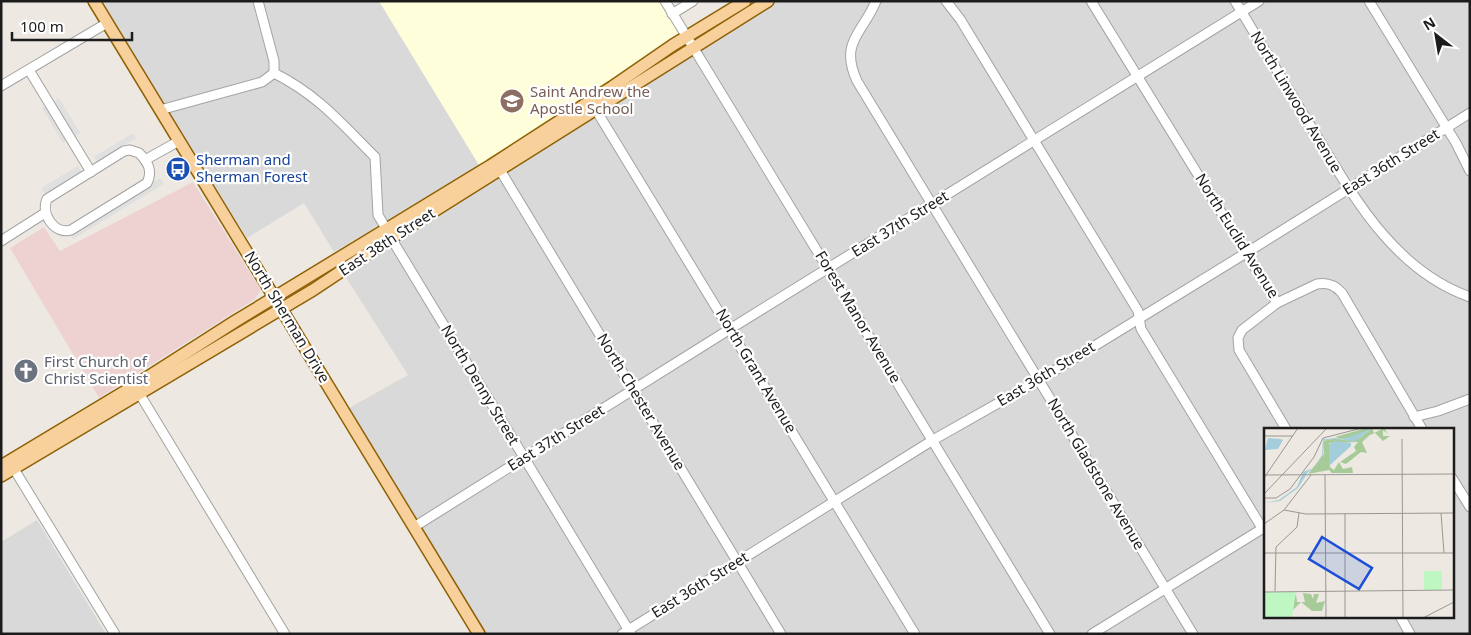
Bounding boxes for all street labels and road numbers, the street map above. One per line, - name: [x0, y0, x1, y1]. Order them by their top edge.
- street label: North Linwood Avenue: [1247, 27, 1347, 176]
- street label: East 36th Street: [1338, 123, 1443, 199]
- street label: North Euclid Avenue: [1191, 169, 1284, 302]
- street label: East 37th Street: [847, 185, 952, 261]
- street label: East 38th Street: [335, 202, 439, 280]
- street label: North Sherman Drive: [241, 247, 335, 386]
- street label: Forest Manor Avenue: [811, 247, 906, 386]
- street label: North Grant Avenue: [712, 305, 802, 436]
- street label: North Denny Street: [437, 321, 525, 449]
- street label: North Chester Avenue: [593, 329, 691, 474]
- street label: East 36th Street: [993, 336, 1099, 410]
- street label: North Gladstone Avenue: [1044, 394, 1150, 553]
- street label: East 37th Street: [503, 399, 608, 475]
- street label: East 36th Street: [647, 546, 752, 622]

